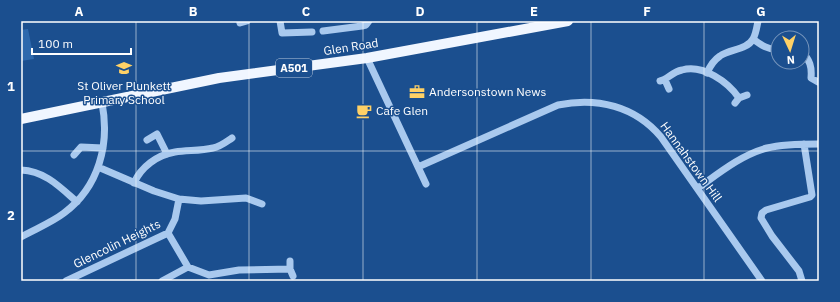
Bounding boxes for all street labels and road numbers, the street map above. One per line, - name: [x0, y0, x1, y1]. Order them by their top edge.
- street label: Glen Road: [322, 35, 379, 58]
- road number: A501: [276, 59, 312, 77]
- street label: Hannahstown Hill: [657, 119, 725, 205]
- street label: Glencolin Heights: [71, 216, 163, 271]

